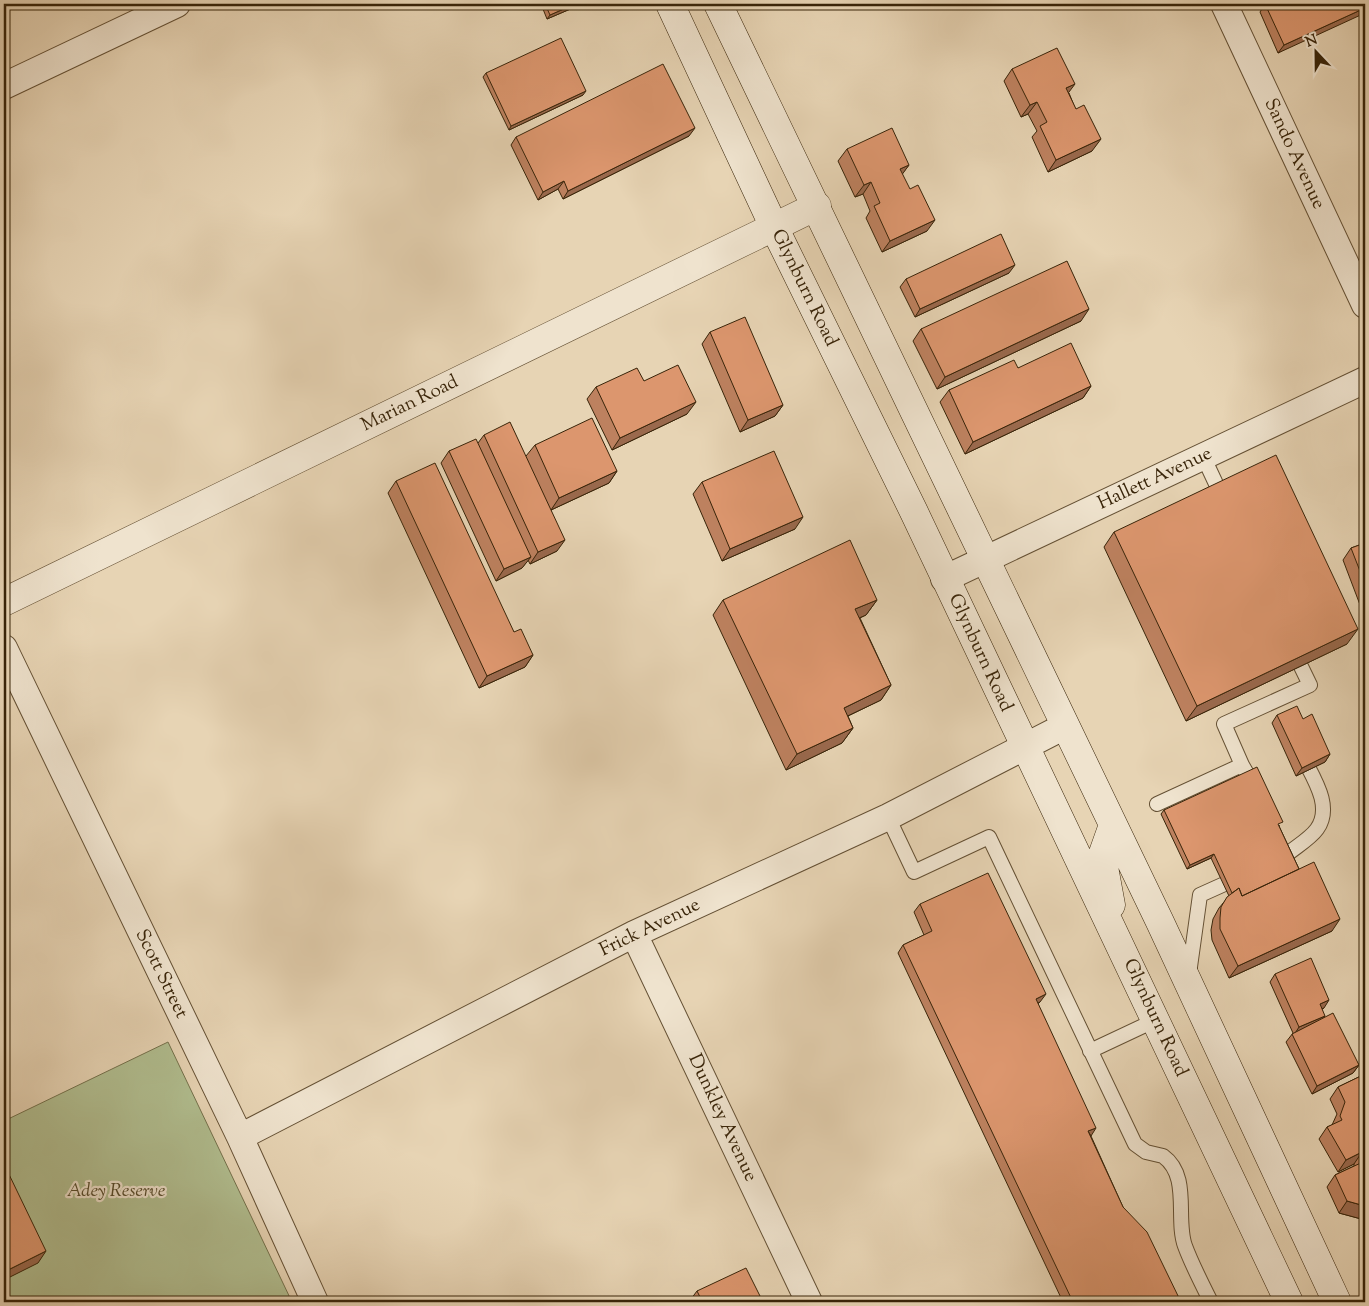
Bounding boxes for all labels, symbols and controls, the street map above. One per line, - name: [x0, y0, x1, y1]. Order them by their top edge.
- north arrow: [1292, 28, 1342, 78]
- text: N: [1303, 30, 1321, 53]
- street label: Sando Avenue: [1256, 94, 1332, 214]
- street label: Glynburn Road: [764, 225, 844, 351]
- street label: Marian Road: [357, 369, 463, 439]
- street label: Hallett Avenue: [1093, 441, 1217, 517]
- street label: Glynburn Road: [941, 589, 1019, 717]
- street label: Frick Avenue: [595, 892, 705, 964]
- street label: Scott Street: [128, 925, 194, 1024]
- street label: Glynburn Road: [1116, 954, 1194, 1082]
- street label: Dunkley Avenue: [681, 1050, 764, 1186]
- park label: Adey Reserve: [67, 1178, 166, 1205]

